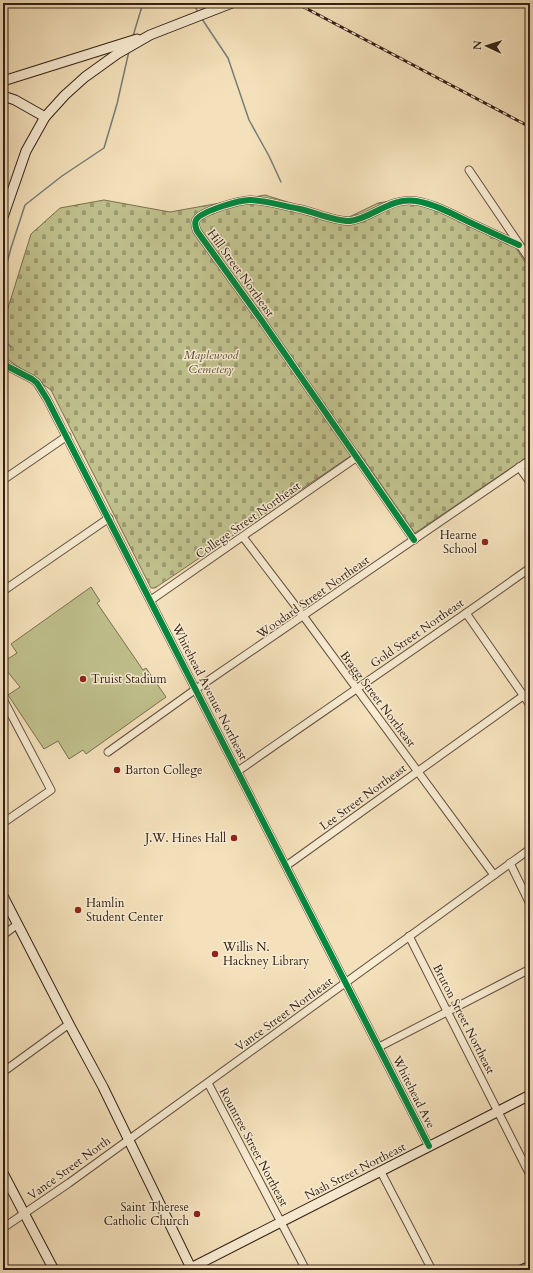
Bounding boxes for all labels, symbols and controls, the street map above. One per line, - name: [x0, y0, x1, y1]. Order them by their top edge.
- north arrow: [467, 26, 507, 66]
- text: N: [470, 40, 485, 51]
- street label: Hill Street Northeast: [204, 226, 278, 320]
- park label: Maplewood Cemetery: [184, 347, 240, 377]
- street label: College Street Northeast: [192, 478, 304, 562]
- place label: Hearne School: [440, 527, 477, 557]
- marker: Hearne School: [480, 537, 490, 547]
- street label: Woodard Street Northeast: [253, 552, 373, 642]
- street label: Gold Street Northeast: [367, 595, 467, 671]
- street label: Whitehead Avenue Northeast: [168, 620, 252, 763]
- street label: Bragg Street Northeast: [337, 648, 420, 750]
- place label: Truist Stadium: [91, 671, 168, 687]
- marker: Truist Stadium: [78, 674, 88, 684]
- street label: Lee Street Northeast: [316, 760, 410, 834]
- place label: Barton College: [125, 762, 202, 778]
- marker: Barton College: [112, 765, 122, 775]
- place label: J.W. Hines Hall: [143, 830, 226, 846]
- marker: J.W. Hines Hall: [229, 833, 239, 843]
- place label: Hamlin Student Center: [86, 895, 164, 925]
- marker: Hamlin Student Center: [73, 905, 83, 915]
- place label: Willis N. Hackney Library: [222, 939, 310, 969]
- marker: Willis N. Hackney Library: [210, 949, 220, 959]
- street label: Bruton Street Northeast: [429, 961, 499, 1077]
- street label: Vance Street Northeast: [232, 973, 336, 1055]
- street label: Whitehead Ave: [388, 1052, 439, 1131]
- street label: Rountree Street Northeast: [216, 1085, 292, 1209]
- street label: Vance Street North: [24, 1132, 114, 1203]
- street label: Nash Street Northeast: [302, 1139, 408, 1203]
- place label: Saint Therese Catholic Church: [104, 1199, 189, 1229]
- marker: Saint Therese Catholic Church: [192, 1209, 202, 1219]

